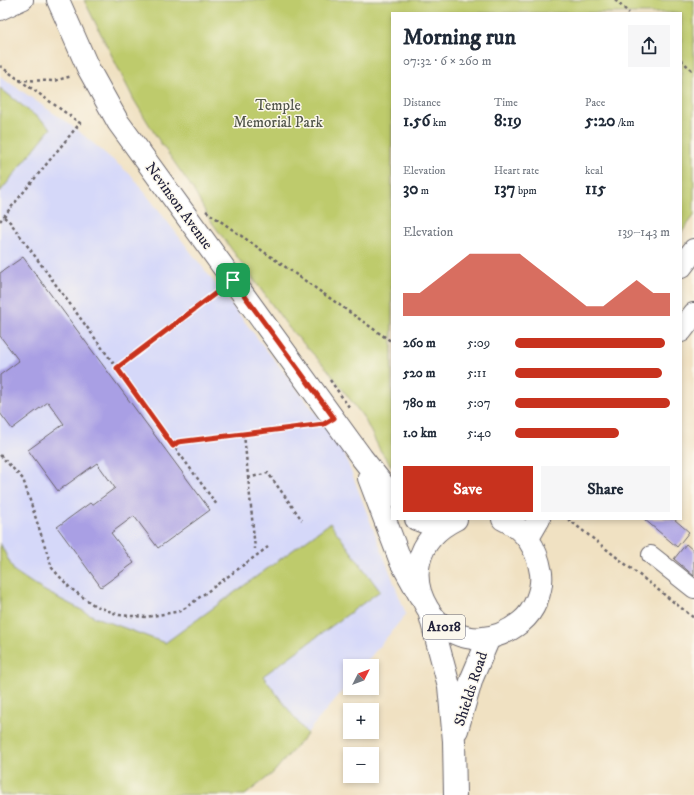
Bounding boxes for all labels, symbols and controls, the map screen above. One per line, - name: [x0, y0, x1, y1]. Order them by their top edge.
- text: Morning run: [403, 24, 516, 51]
- button: share: [628, 25, 670, 67]
- text: 07:32 · 6 × 260 m: [403, 53, 491, 69]
- park label: Temple Memorial Park: [233, 96, 323, 132]
- text: Distance: [403, 96, 441, 110]
- text: Time: [494, 96, 518, 110]
- text: Pace: [585, 96, 605, 110]
- text: 1.56: [403, 110, 430, 132]
- text: 8:19: [494, 110, 522, 132]
- text: 5:20: [585, 110, 615, 132]
- text: km: [430, 116, 446, 130]
- text: /km: [615, 116, 634, 130]
- street label: Nevinson Avenue: [141, 159, 217, 253]
- text: Elevation: [403, 164, 446, 178]
- text: Heart rate: [494, 164, 539, 178]
- text: kcal: [585, 164, 603, 178]
- text: 30: [403, 178, 419, 200]
- text: 137: [494, 178, 516, 200]
- text: 115: [585, 178, 606, 200]
- text: m: [419, 184, 429, 198]
- text: bpm: [516, 184, 537, 198]
- text: Elevation: [403, 224, 453, 240]
- text: 139–143 m: [617, 224, 670, 240]
- pin: [216, 263, 250, 297]
- icon: arrive: [222, 269, 244, 291]
- text: 260 m: [403, 335, 436, 351]
- text: 5:09: [467, 335, 490, 351]
- text: 520 m: [403, 365, 435, 381]
- text: 5:11: [467, 365, 486, 381]
- text: 780 m: [403, 395, 436, 411]
- text: 5:07: [467, 395, 491, 411]
- text: 1.0 km: [403, 425, 437, 441]
- text: 5:40: [467, 425, 491, 441]
- button: Save: [403, 466, 533, 512]
- button: Share: [541, 466, 670, 512]
- road number: A1018: [423, 615, 465, 639]
- street label: Shields Road: [450, 649, 492, 729]
- north arrow: [343, 659, 379, 695]
- map controls: [343, 659, 379, 783]
- button: +: [343, 703, 379, 739]
- button: −: [343, 747, 379, 783]

